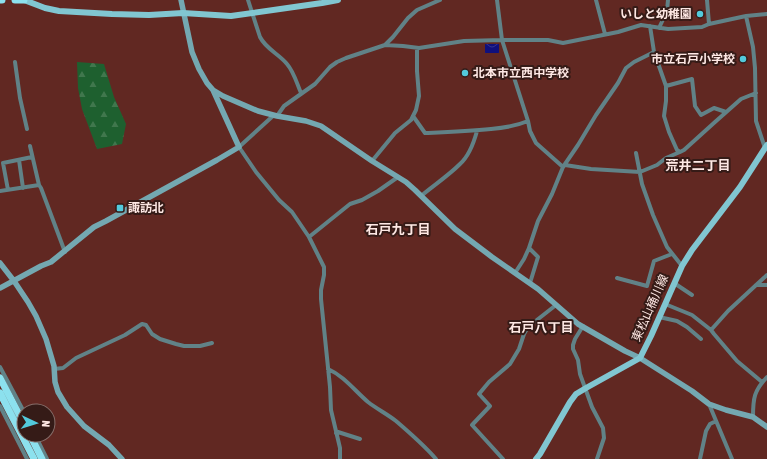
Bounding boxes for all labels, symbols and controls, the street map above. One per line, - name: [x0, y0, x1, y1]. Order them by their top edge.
- place label: いしと幼稚園: [620, 7, 692, 21]
- marker: いしと幼稚園: [695, 9, 705, 19]
- place label: 市立石戸小学校: [651, 52, 735, 66]
- marker: 市立石戸小学校: [738, 54, 748, 64]
- place label: 北本市立西中学校: [473, 66, 569, 80]
- marker: 北本市立西中学校: [460, 68, 470, 78]
- district label: 荒井二丁目: [665, 158, 731, 173]
- place label: 諏訪北: [128, 201, 164, 215]
- marker: 諏訪北: [115, 203, 125, 213]
- district label: 石戸九丁目: [365, 222, 431, 237]
- street label: 東松山桶川線: [629, 272, 671, 344]
- district label: 石戸八丁目: [508, 320, 574, 335]
- north arrow: [16, 403, 56, 443]
- text: N: [40, 420, 52, 427]

